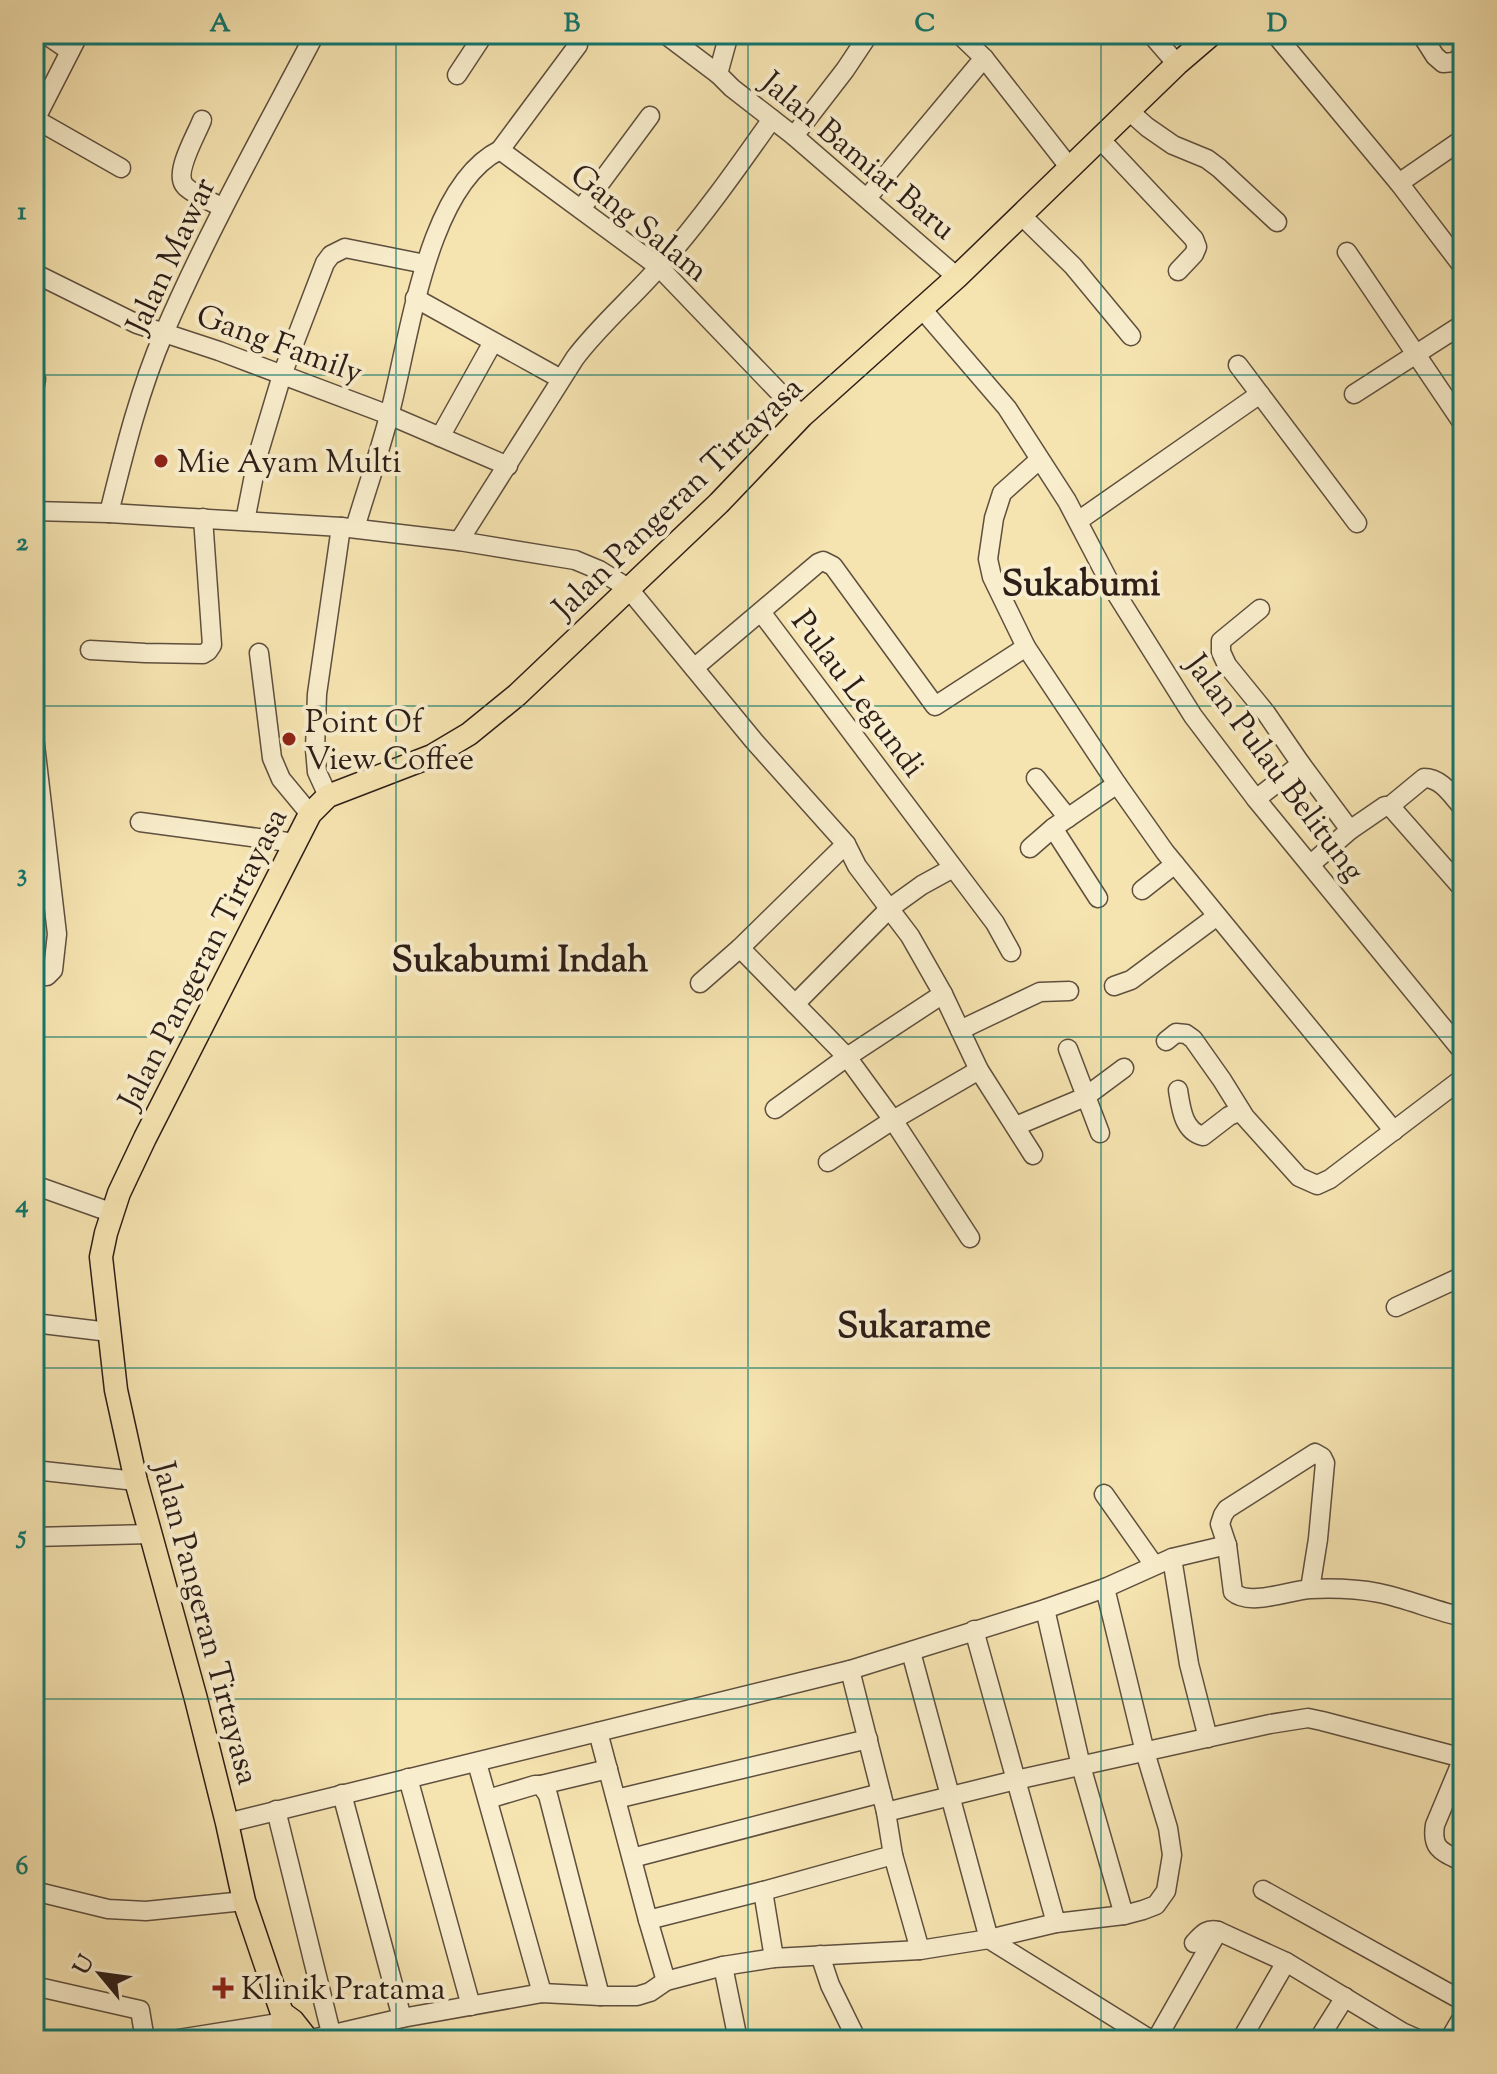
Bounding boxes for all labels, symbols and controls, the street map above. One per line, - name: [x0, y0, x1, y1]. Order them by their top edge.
- text: A: [209, 6, 231, 43]
- text: B: [564, 6, 581, 43]
- text: C: [915, 6, 935, 43]
- text: D: [1267, 6, 1287, 43]
- street label: Jalan Bamiar Baru: [748, 61, 965, 253]
- street label: Gang Salam: [559, 154, 717, 294]
- street label: Jalan Mawar: [116, 171, 229, 344]
- text: 1: [18, 194, 27, 231]
- street label: Gang Family: [189, 294, 369, 397]
- street label: Jalan Pangeran Tirtayasa: [542, 367, 815, 633]
- place label: Mie Ayam Multi: [177, 441, 401, 487]
- marker: Mie Ayam Multi: [152, 452, 170, 470]
- text: 2: [16, 525, 29, 562]
- district label: Sukabumi: [1002, 560, 1160, 612]
- street label: Pulau Legundi: [778, 602, 935, 788]
- street label: Jalan Pulau Belitung: [1171, 644, 1375, 892]
- place label: Point Of View Coffee: [305, 701, 474, 784]
- marker: Point Of View Coffee: [280, 730, 298, 748]
- street label: Jalan Pangeran Tirtayasa: [108, 801, 301, 1120]
- text: 3: [17, 856, 27, 893]
- district label: Sukabumi Indah: [392, 936, 648, 988]
- text: 4: [14, 1187, 29, 1224]
- district label: Sukarame: [837, 1302, 991, 1354]
- street label: Jalan Pangeran Tirtayasa: [138, 1455, 269, 1790]
- text: 5: [16, 1518, 27, 1555]
- text: 6: [16, 1849, 29, 1886]
- north arrow: [60, 1934, 140, 2014]
- text: U: [67, 1950, 104, 1981]
- place label: Klinik Pratama: [241, 1968, 446, 2014]
- marker: Klinik Pratama: [212, 1977, 234, 1999]

